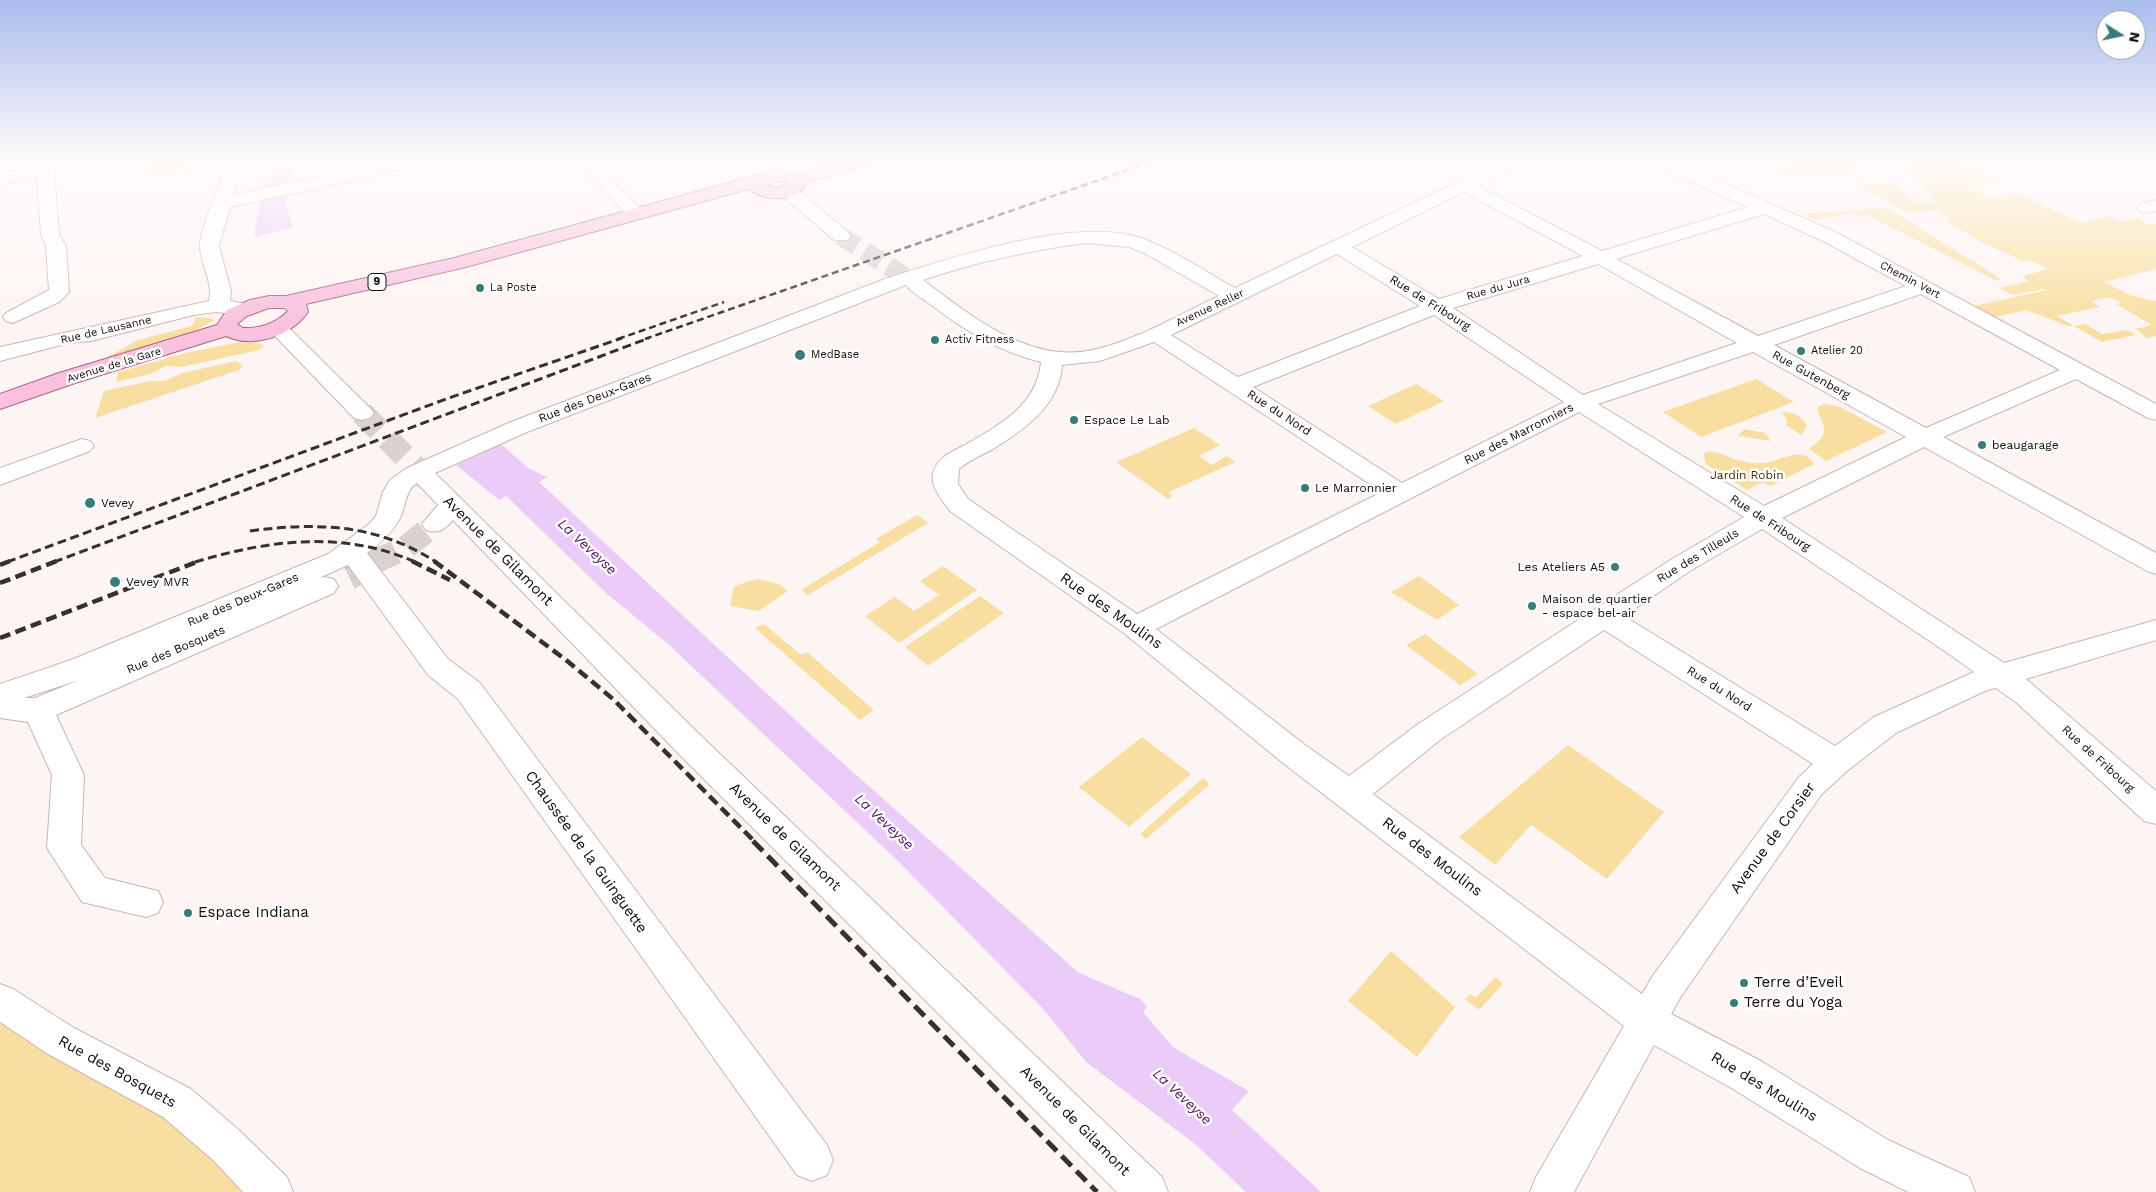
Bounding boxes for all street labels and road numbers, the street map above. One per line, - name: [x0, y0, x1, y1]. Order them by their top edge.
- street label: Chemin Vert: [1878, 259, 1942, 301]
- street label: Rue de Fribourg: [1387, 272, 1473, 334]
- street label: Rue du Jura: [1465, 273, 1531, 303]
- road number: 9: [368, 274, 386, 290]
- street label: Avenue Reller: [1174, 286, 1246, 330]
- street label: Rue de Lausanne: [59, 313, 153, 347]
- street label: Avenue de la Gare: [65, 344, 163, 386]
- street label: Rue Gutenberg: [1769, 348, 1853, 402]
- street label: Rue des Deux-Gares: [537, 370, 653, 426]
- street label: Rue du Nord: [1244, 387, 1314, 439]
- street label: Rue des Marronniers: [1462, 400, 1576, 468]
- street label: Avenue de Gilamont: [439, 492, 557, 610]
- street label: Rue de Fribourg: [1727, 492, 1813, 554]
- street label: Rue des Tilleuls: [1654, 526, 1742, 586]
- street label: Rue des Moulins: [1056, 569, 1166, 653]
- street label: Rue des Deux-Gares: [185, 570, 301, 630]
- street label: Rue des Bosquets: [125, 623, 227, 677]
- street label: Rue du Nord: [1684, 663, 1754, 715]
- street label: Rue de Fribourg: [2059, 723, 2137, 795]
- street label: Chaussée de la Guinguette: [521, 767, 651, 937]
- street label: Avenue de Gilamont: [726, 779, 844, 895]
- street label: Avenue de Corsier: [1727, 779, 1819, 897]
- street label: Rue des Moulins: [1378, 814, 1486, 900]
- street label: Rue des Bosquets: [55, 1032, 179, 1112]
- street label: Rue des Moulins: [1708, 1048, 1820, 1126]
- street label: Avenue de Gilamont: [1016, 1062, 1134, 1180]

